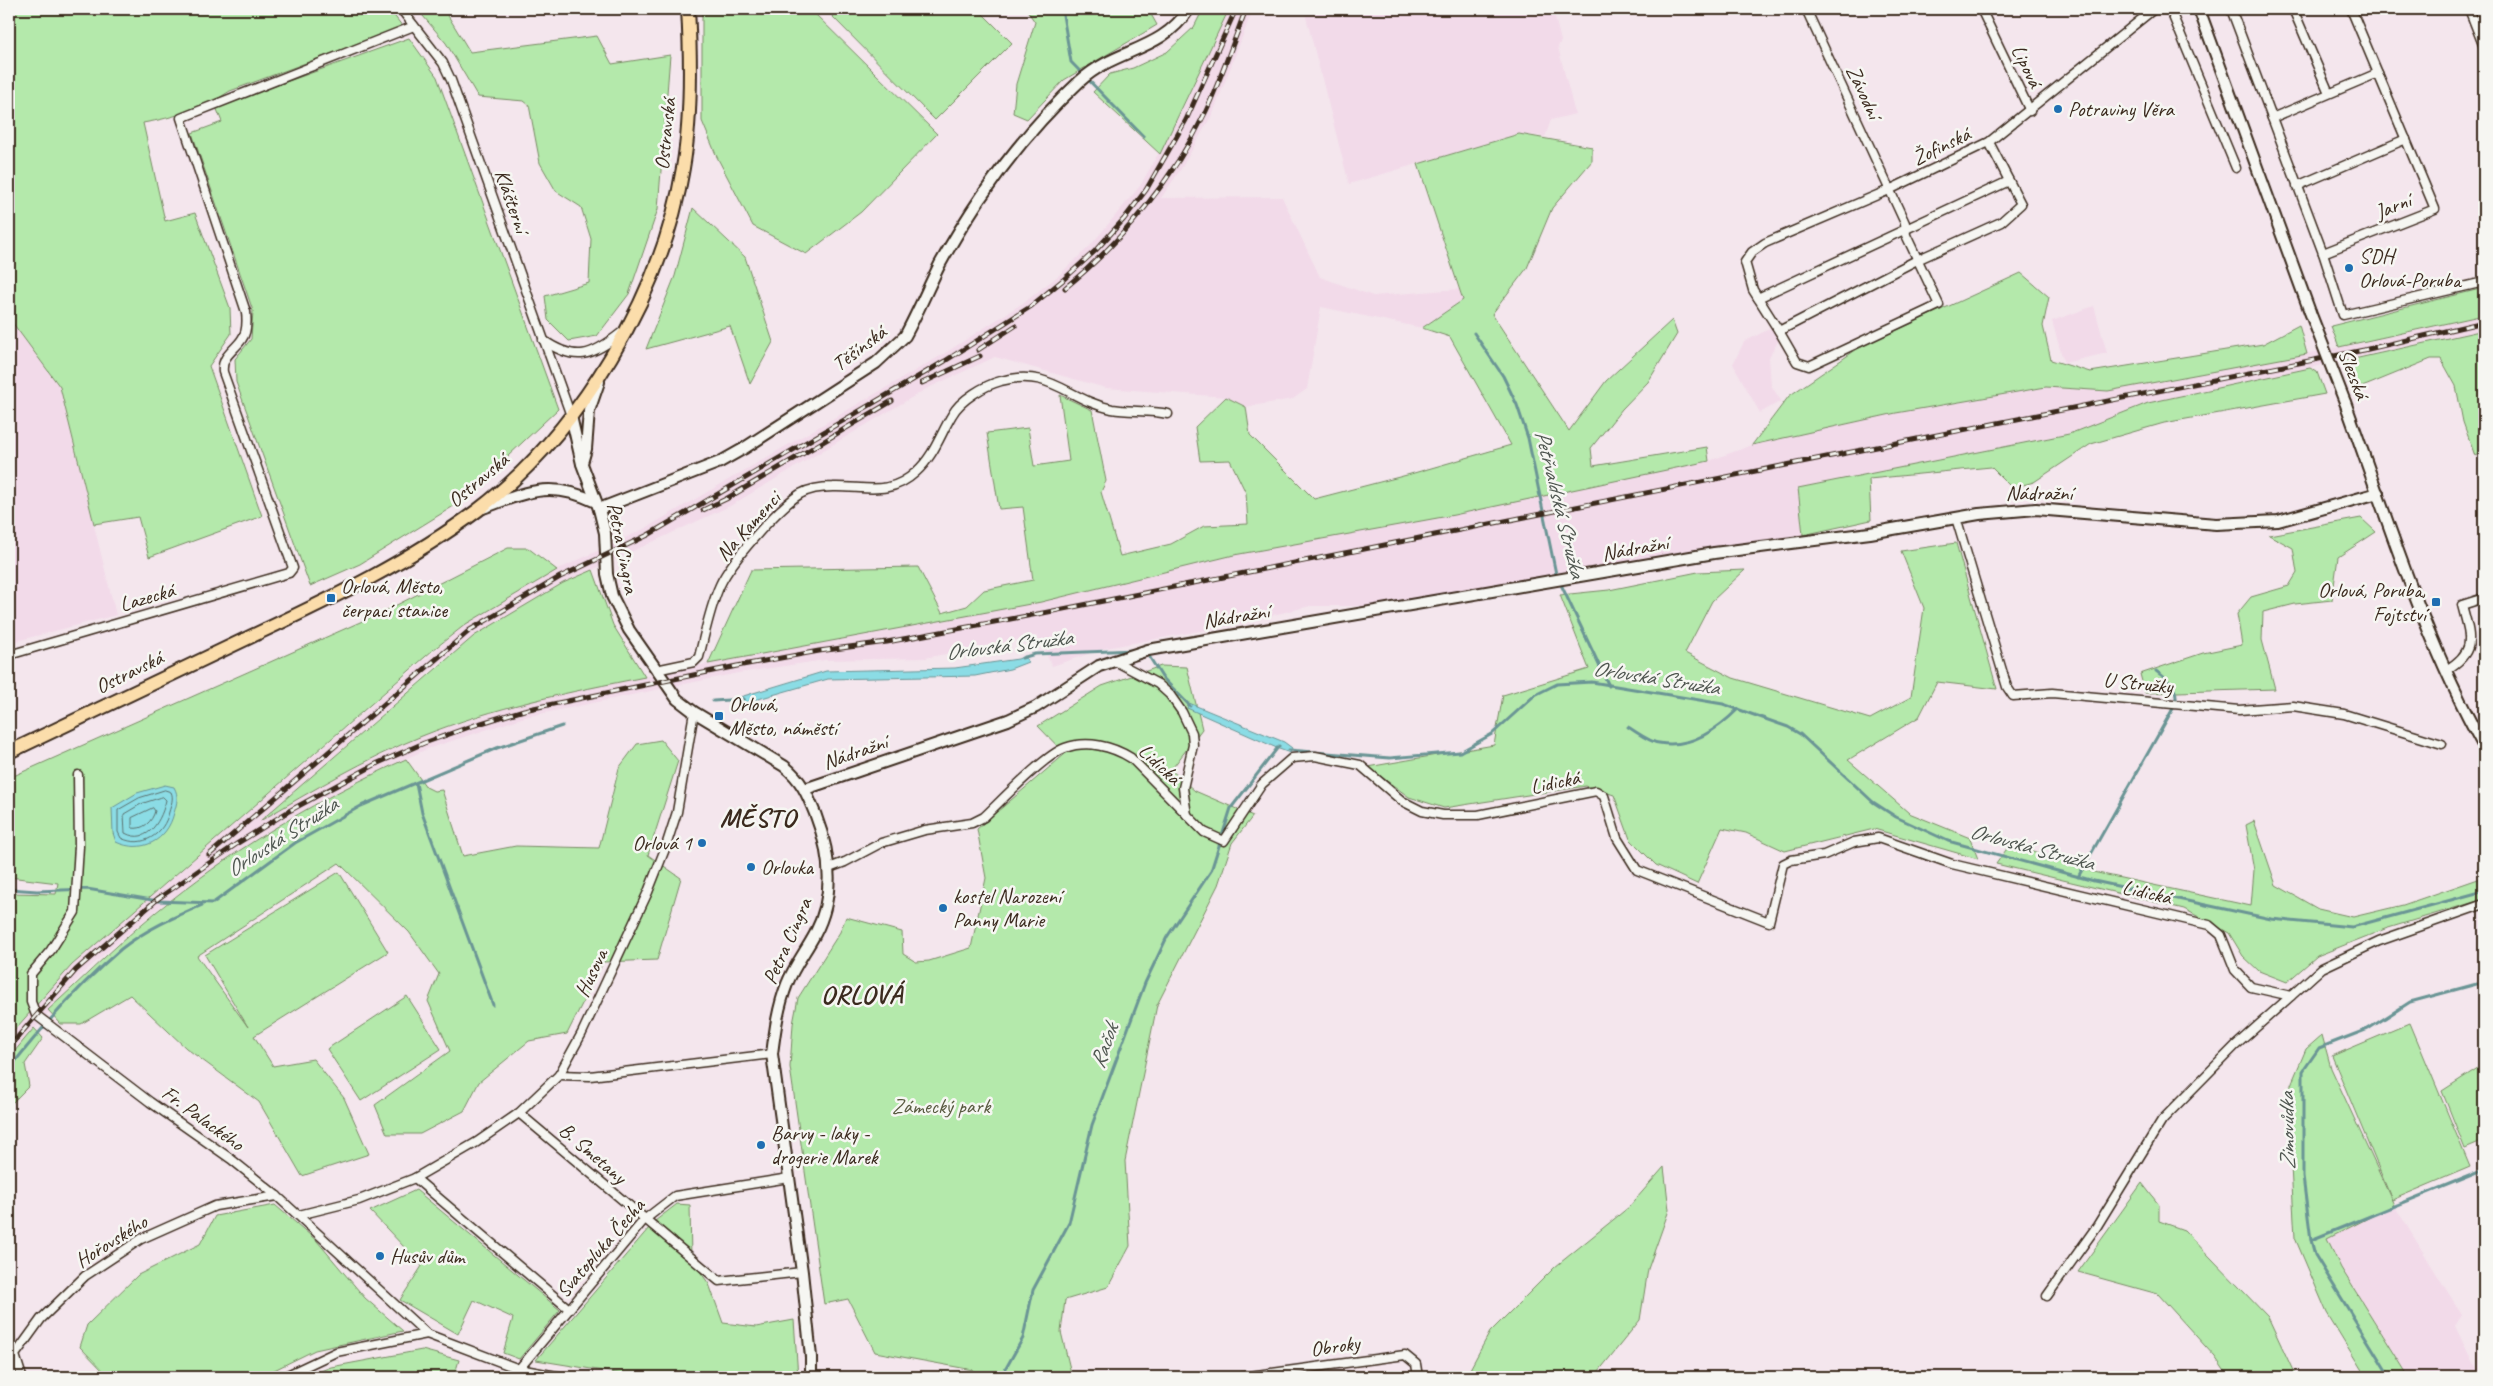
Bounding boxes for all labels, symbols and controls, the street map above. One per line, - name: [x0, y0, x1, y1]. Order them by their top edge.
- street label: Lipová: [2006, 40, 2049, 93]
- street label: Závodní: [1840, 61, 1889, 127]
- street label: Ostravská: [648, 95, 682, 171]
- place label: Potraviny Věra: [2068, 96, 2176, 122]
- marker: Potraviny Věra: [2052, 103, 2064, 115]
- street label: Žofinská: [1908, 120, 1976, 171]
- street label: Klášterní: [489, 166, 536, 240]
- street label: Jarní: [2370, 186, 2418, 225]
- place label: SDH Orlová-Poruba: [2359, 243, 2463, 293]
- marker: SDH Orlová-Poruba: [2343, 262, 2355, 274]
- street label: Těšínská: [827, 318, 893, 377]
- street label: Slezská: [2333, 345, 2376, 404]
- water label: Petřvaldská Stružka: [1528, 428, 1592, 583]
- street label: Ostravská: [442, 446, 515, 513]
- street label: Nádražní: [2006, 480, 2076, 506]
- street label: Na Kamenci: [710, 484, 788, 566]
- street label: Petra Cingra: [601, 500, 645, 597]
- street label: Nádražní: [1600, 529, 1674, 567]
- place label: Orlová, Město, čerpací stanice: [341, 573, 448, 623]
- street label: Lazecká: [117, 576, 179, 617]
- place label: Orlová, Poruba, Fojtství: [2318, 577, 2430, 627]
- marker: Orlová, Město, čerpací stanice: [325, 592, 337, 604]
- marker: Orlová, Poruba, Fojtství: [2430, 596, 2442, 608]
- street label: Nádražní: [1201, 597, 1275, 634]
- water label: Orlovská Stružka: [944, 623, 1076, 667]
- street label: Ostravská: [91, 644, 169, 699]
- water label: Orlovská Stružka: [1591, 654, 1723, 702]
- street label: U Stružky: [2102, 666, 2176, 700]
- place label: Orlová, Město, náměstí: [729, 691, 841, 741]
- marker: Orlová, Město, náměstí: [713, 710, 725, 722]
- street label: Nádražní: [819, 728, 895, 775]
- street label: Lidická: [1133, 738, 1188, 792]
- street label: Lidická: [1528, 764, 1584, 800]
- water label: Orlovská Stružka: [221, 789, 345, 883]
- district label: MĚSTO: [720, 801, 799, 834]
- water label: Orlovská Stružka: [1967, 817, 2099, 878]
- place label: Orlová 1: [632, 830, 694, 856]
- marker: Orlová 1: [696, 837, 708, 849]
- place label: Orlovka: [761, 854, 815, 880]
- marker: Orlovka: [745, 861, 757, 873]
- street label: Lidická: [2120, 874, 2176, 911]
- place label: kostel Narození Panny Marie: [953, 883, 1065, 933]
- street label: Petra Cingra: [756, 892, 818, 988]
- marker: kostel Narození Panny Marie: [937, 902, 949, 914]
- street label: Husova: [569, 943, 614, 1001]
- district label: ORLOVÁ: [821, 978, 906, 1011]
- water label: Račok: [1083, 1016, 1126, 1072]
- street label: Fr. Palackého: [157, 1080, 250, 1157]
- water label: Zimovůdka: [2272, 1090, 2302, 1170]
- park label: Zámecký park: [892, 1093, 992, 1119]
- street label: B. Smetany: [554, 1117, 633, 1191]
- place label: Barvy - laky - drogerie Marek: [771, 1120, 879, 1170]
- marker: Barvy - laky - drogerie Marek: [755, 1139, 767, 1151]
- street label: Svatopluka Čecha: [550, 1192, 651, 1303]
- street label: Hořovského: [70, 1208, 153, 1273]
- place label: Husův dům: [390, 1243, 467, 1269]
- marker: Husův dům: [374, 1250, 386, 1262]
- street label: Obroky: [1309, 1329, 1363, 1362]

